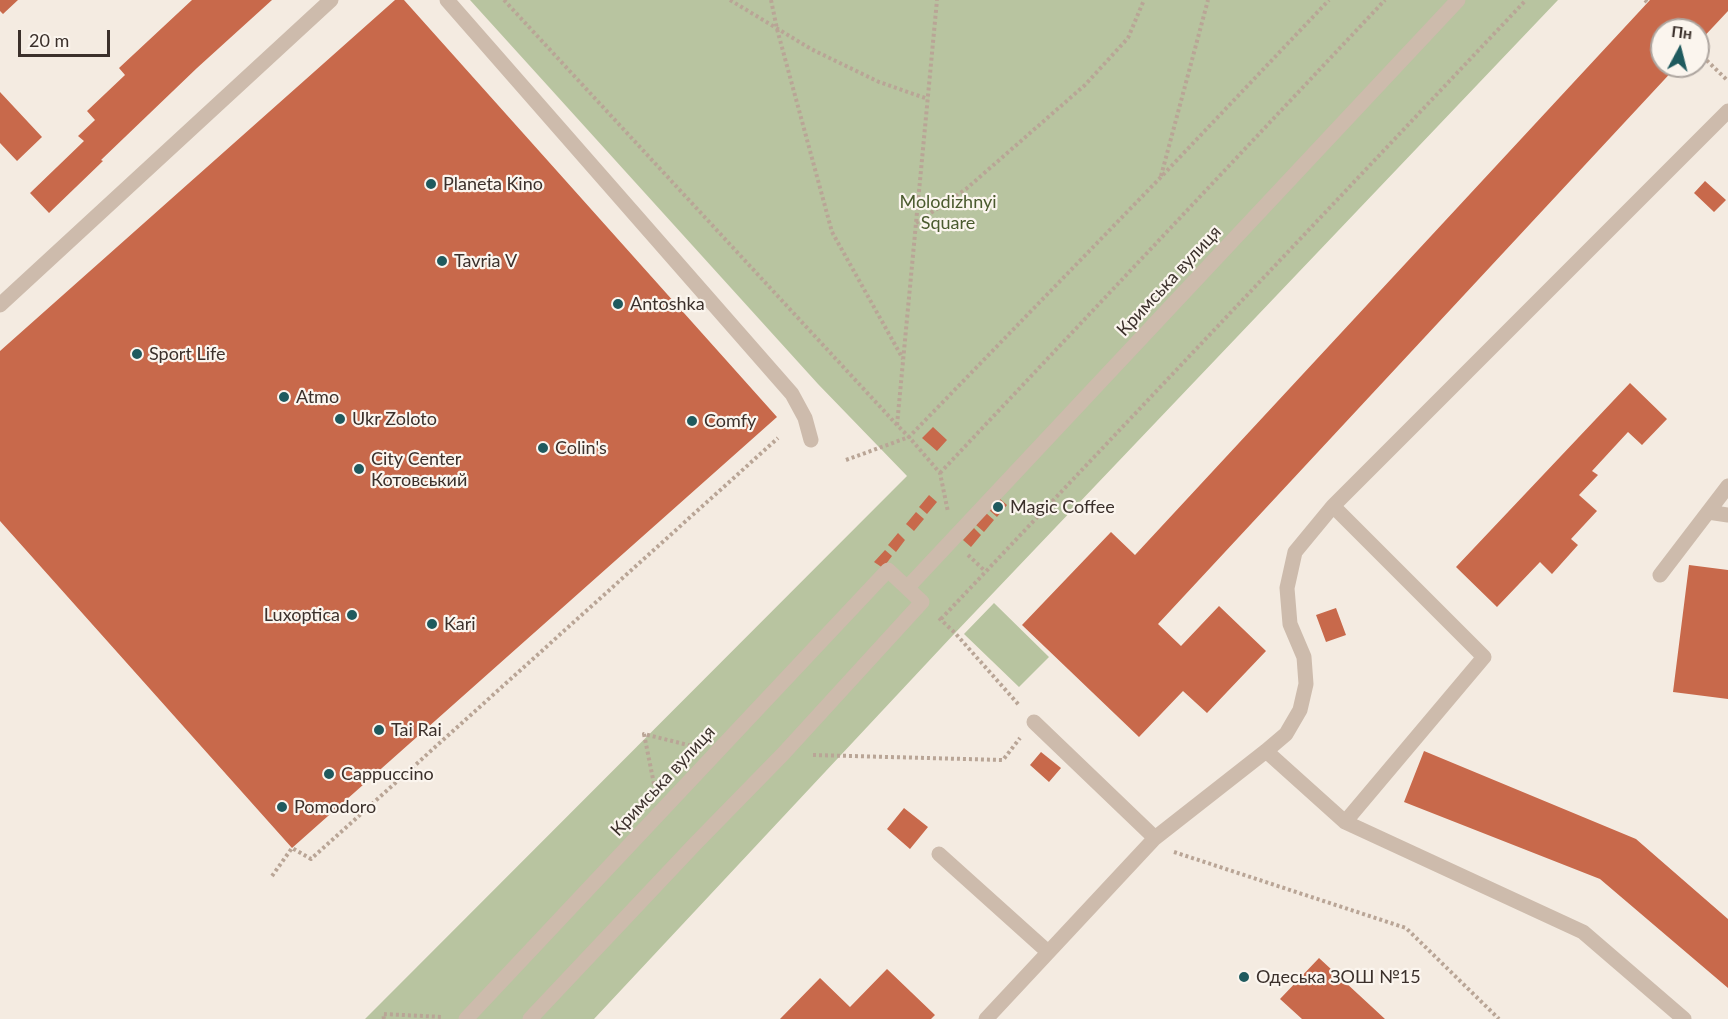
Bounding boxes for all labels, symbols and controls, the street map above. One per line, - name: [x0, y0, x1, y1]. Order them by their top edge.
- scale bar: [21, 18, 112, 56]
- north arrow: [1650, 18, 1710, 78]
- text: Пн: [1670, 21, 1694, 42]
- text: 20 m: [29, 29, 69, 51]
- place label: Planeta Kino: [443, 173, 543, 195]
- marker: Planeta Kino: [424, 177, 438, 191]
- park label: Molodizhnyi Square: [899, 191, 997, 234]
- street label: Кримська вулиця: [1112, 221, 1226, 341]
- place label: Tavria V: [454, 250, 517, 272]
- marker: Tavria V: [435, 254, 449, 268]
- place label: Antoshka: [630, 293, 705, 315]
- marker: Antoshka: [611, 297, 625, 311]
- place label: Sport Life: [149, 343, 226, 365]
- marker: Sport Life: [130, 347, 144, 361]
- place label: Atmo: [296, 386, 339, 408]
- marker: Atmo: [277, 390, 291, 404]
- place label: Ukr Zoloto: [352, 408, 437, 430]
- place label: Comfy: [704, 410, 756, 432]
- marker: Ukr Zoloto: [333, 412, 347, 426]
- marker: Comfy: [685, 414, 699, 428]
- place label: Colin's: [555, 437, 607, 459]
- marker: Colin's: [536, 441, 550, 455]
- place label: City Center Котовський: [371, 448, 467, 490]
- marker: City Center Котовський: [352, 462, 366, 476]
- place label: Magic Coffee: [1010, 496, 1115, 518]
- marker: Magic Coffee: [991, 500, 1005, 514]
- place label: Luxoptica: [264, 604, 340, 626]
- marker: Luxoptica: [345, 608, 359, 622]
- place label: Kari: [444, 613, 476, 635]
- marker: Kari: [425, 617, 439, 631]
- place label: Tai Rai: [391, 719, 442, 741]
- street label: Кримська вулиця: [606, 721, 720, 841]
- marker: Tai Rai: [372, 723, 386, 737]
- place label: Cappuccino: [341, 763, 434, 785]
- marker: Cappuccino: [322, 767, 336, 781]
- place label: Pomodoro: [294, 796, 376, 818]
- marker: Pomodoro: [275, 800, 289, 814]
- place label: Одеська ЗОШ №15: [1256, 966, 1421, 988]
- marker: Одеська ЗОШ №15: [1237, 970, 1251, 984]

